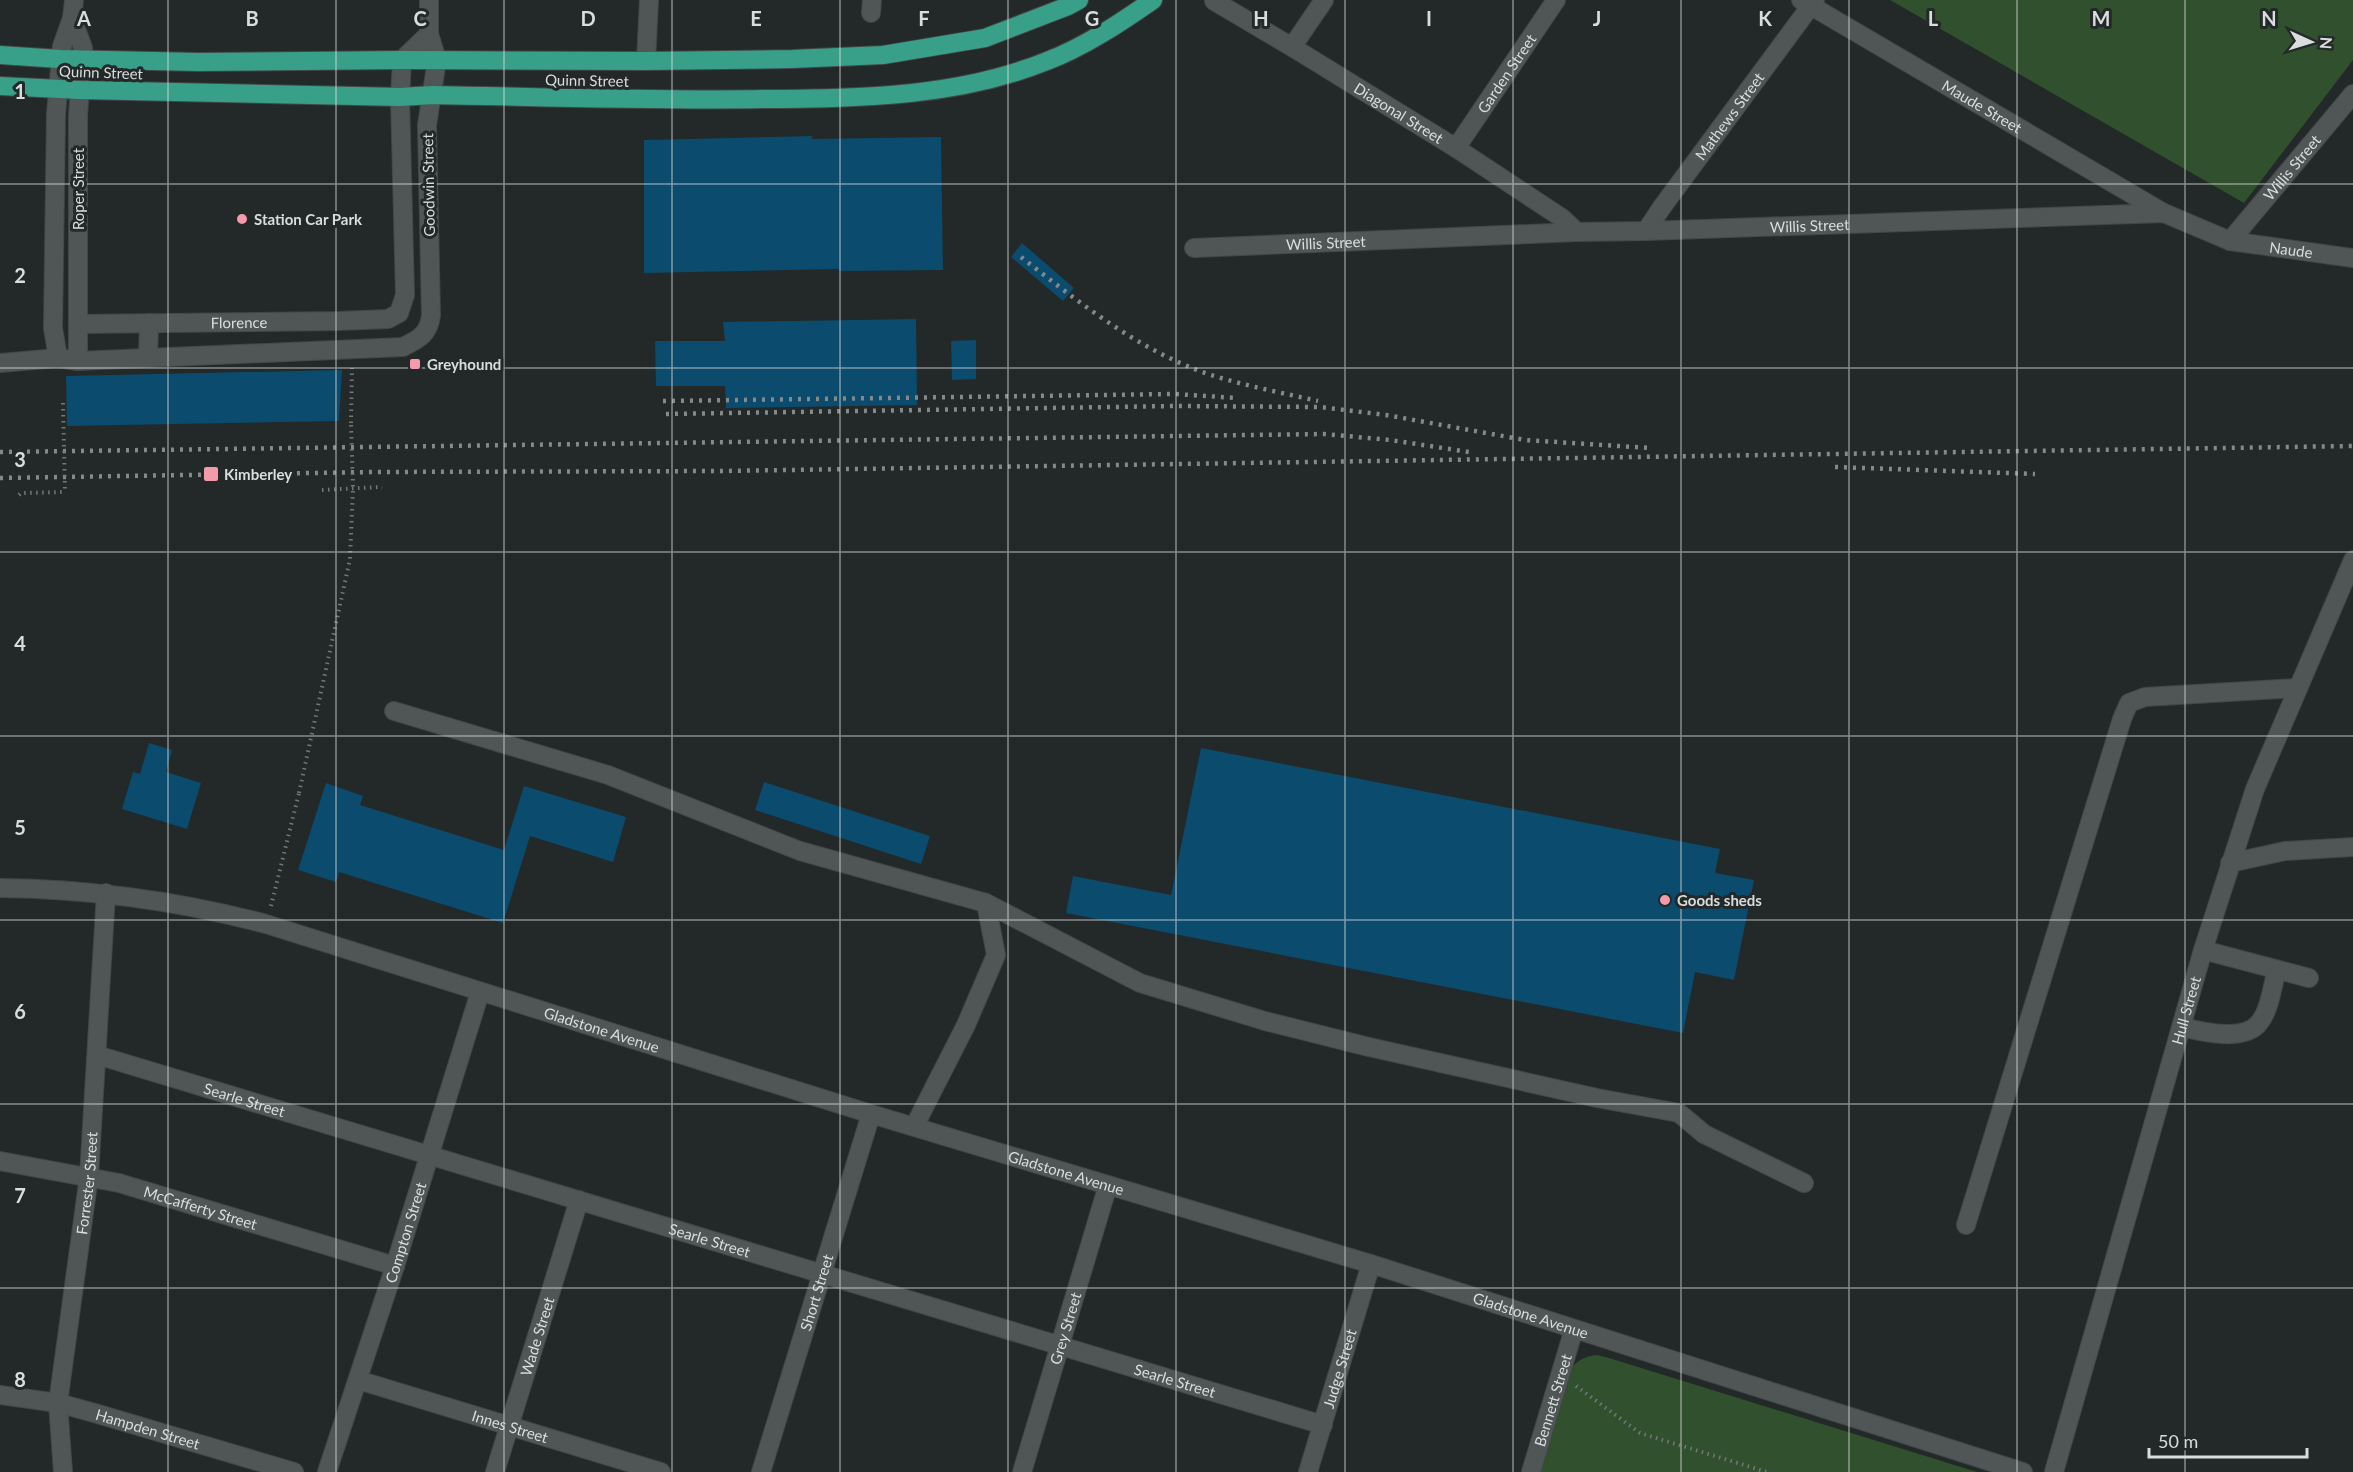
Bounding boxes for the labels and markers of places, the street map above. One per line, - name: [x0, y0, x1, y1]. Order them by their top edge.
- place label: Station Car Park: [254, 210, 363, 228]
- marker: Station Car Park: [235, 212, 249, 226]
- place label: Greyhound: [427, 355, 501, 373]
- marker: Greyhound: [408, 357, 422, 371]
- marker: Kimberley: [202, 465, 220, 483]
- place label: Kimberley: [224, 465, 292, 483]
- place label: Goods sheds: [1677, 891, 1762, 909]
- marker: Goods sheds: [1658, 893, 1672, 907]

